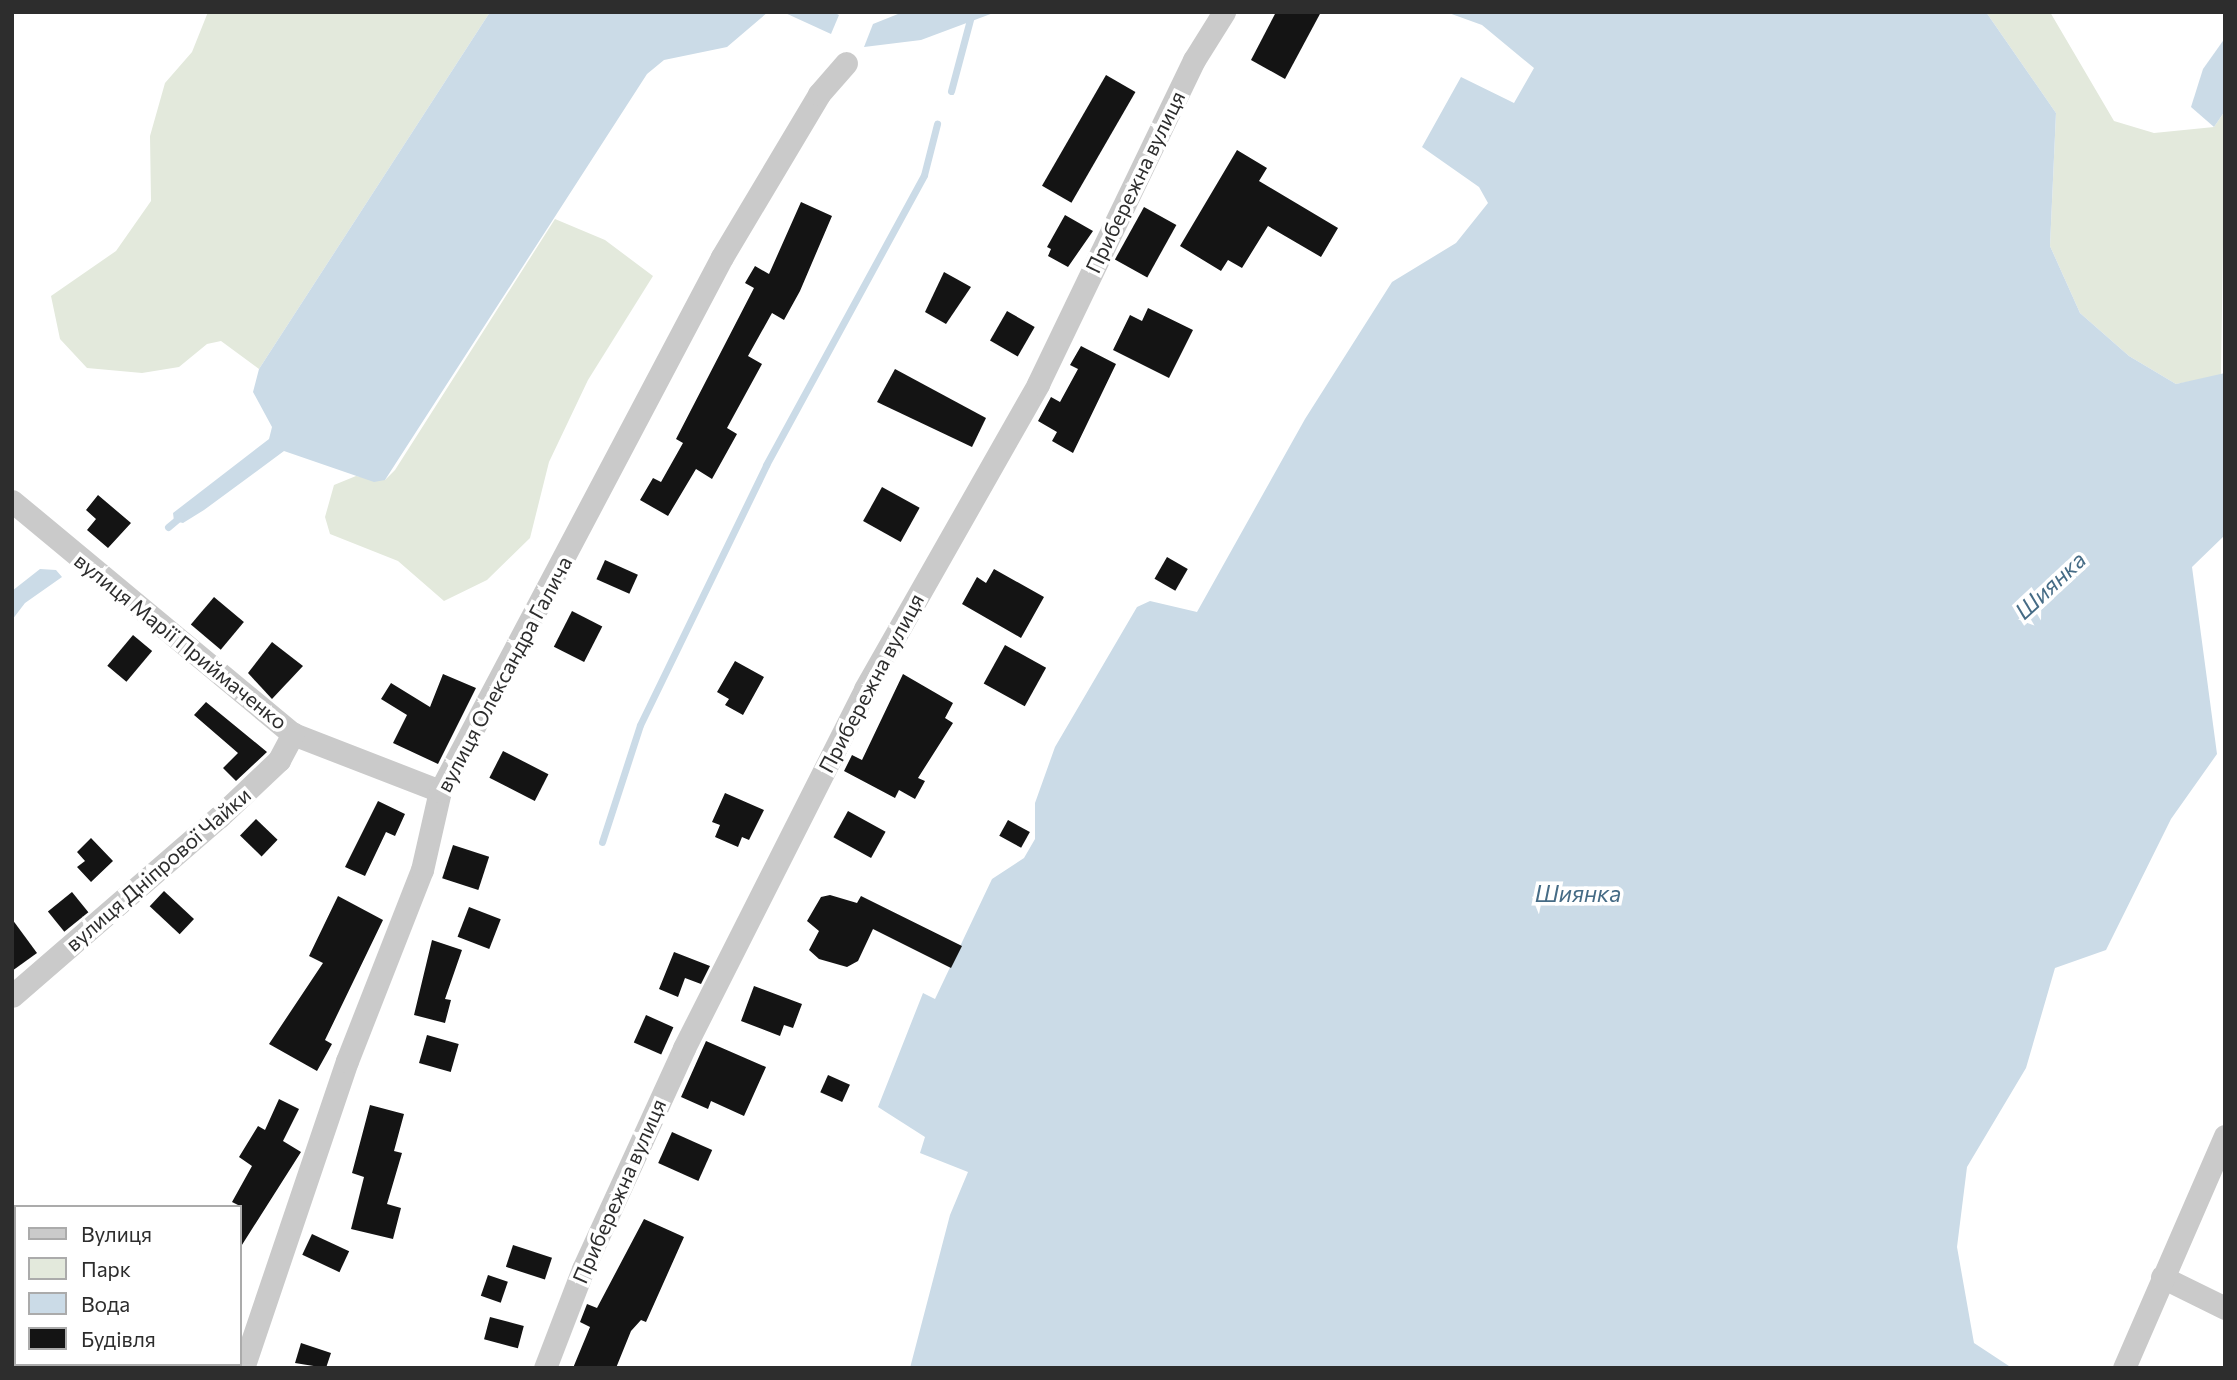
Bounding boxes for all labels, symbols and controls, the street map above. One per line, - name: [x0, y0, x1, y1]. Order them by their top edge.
- street label: Прибережна вулиця: [1080, 87, 1190, 277]
- water label: Шиянка: [2009, 545, 2091, 625]
- street label: вулиця Марії Приймаченко: [70, 547, 292, 735]
- street label: вулиця Олександра Галича: [431, 552, 577, 796]
- street label: Прибережна вулиця: [813, 589, 929, 777]
- street label: вулиця Дніпрової Чайки: [60, 782, 256, 956]
- water label: Шиянка: [1535, 879, 1621, 907]
- street label: Прибережна вулиця: [567, 1095, 671, 1287]
- legend: [14, 1205, 242, 1366]
- text: Вулиця: [81, 1221, 152, 1246]
- text: Парк: [81, 1256, 131, 1281]
- text: Вода: [81, 1291, 130, 1316]
- text: Будівля: [81, 1326, 156, 1351]

